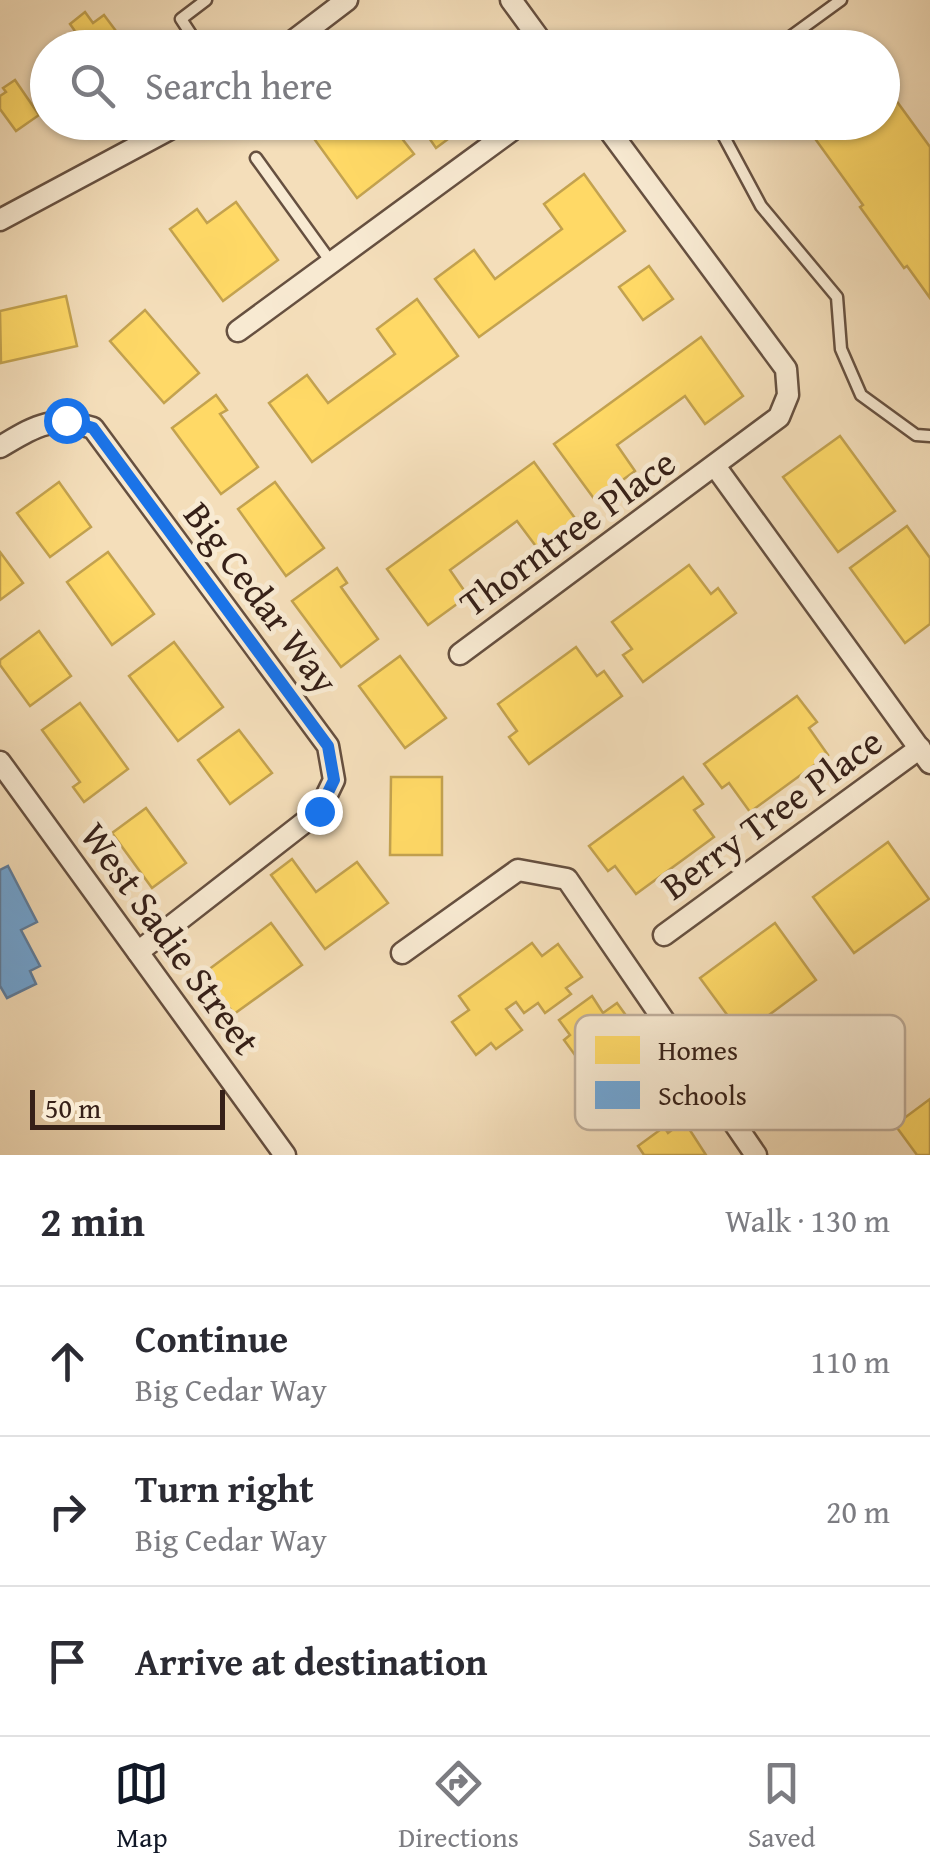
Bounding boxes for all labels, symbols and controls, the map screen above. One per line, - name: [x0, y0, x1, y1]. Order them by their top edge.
- search box: [30, 30, 900, 140]
- text: Search here: [145, 57, 333, 113]
- icon: search: [65, 58, 120, 113]
- route start: [44, 398, 90, 444]
- street label: Thorntree Place: [447, 434, 687, 630]
- street label: Big Cedar Way: [171, 489, 353, 705]
- street label: Berry Tree Place: [649, 713, 893, 913]
- route end: [297, 789, 343, 835]
- street label: West Sadie Street: [67, 810, 275, 1066]
- legend: [575, 1015, 905, 1130]
- text: Homes: [658, 1029, 738, 1070]
- text: Schools: [658, 1074, 747, 1115]
- scale bar: [30, 1085, 225, 1130]
- text: 50 m: [45, 1087, 101, 1128]
- text: 2 min: [40, 1190, 145, 1251]
- text: Walk · 130 m: [725, 1197, 890, 1244]
- text: Continue: [135, 1310, 288, 1366]
- icon: ahead: [40, 1334, 95, 1389]
- text: 110 m: [811, 1338, 890, 1385]
- text: Big Cedar Way: [135, 1366, 327, 1413]
- text: Turn right: [135, 1460, 314, 1516]
- icon: right: [40, 1484, 95, 1539]
- text: 20 m: [826, 1488, 890, 1535]
- text: Big Cedar Way: [135, 1516, 327, 1563]
- text: Arrive at destination: [135, 1633, 488, 1689]
- icon: arrive: [40, 1634, 95, 1689]
- tab: Map: [114, 1756, 169, 1857]
- tab: Directions: [398, 1756, 519, 1857]
- tab: Saved: [748, 1756, 816, 1857]

